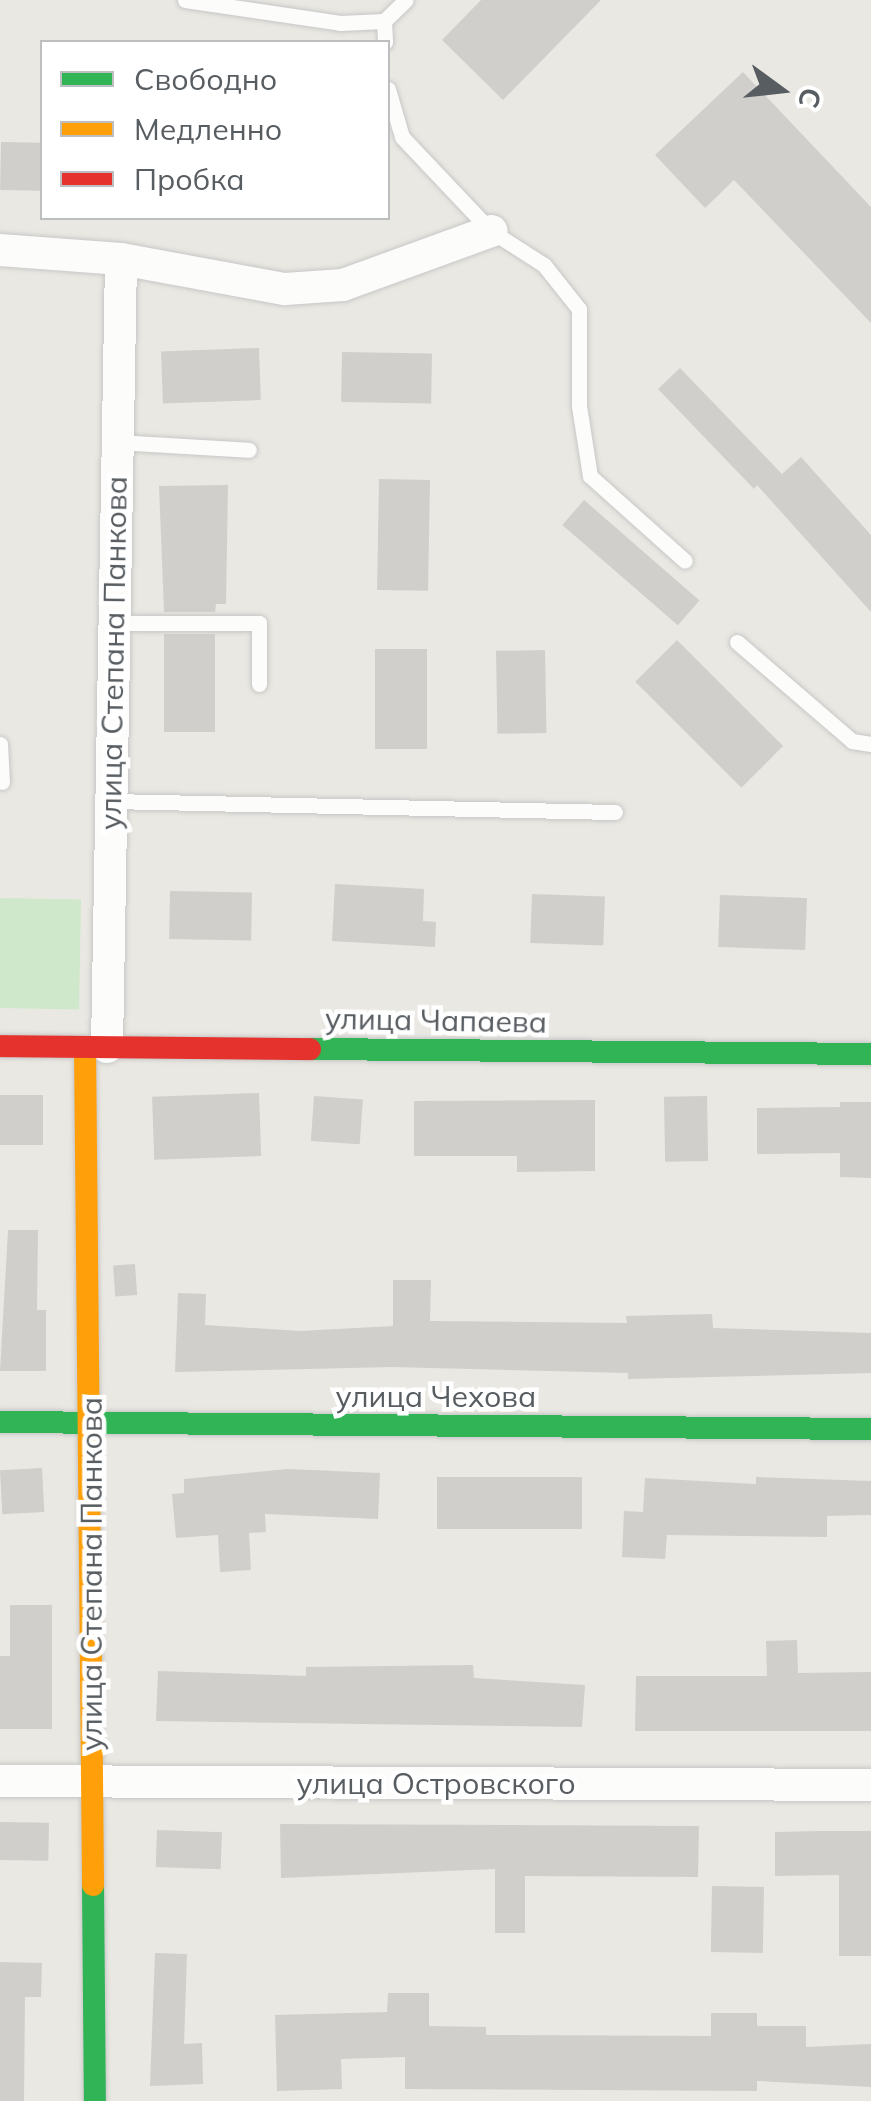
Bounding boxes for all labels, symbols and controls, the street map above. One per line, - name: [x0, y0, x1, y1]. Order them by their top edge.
- legend: [40, 40, 390, 220]
- north arrow: [731, 40, 831, 140]
- text: Свободно: [134, 60, 277, 98]
- text: С: [791, 84, 830, 112]
- text: Медленно: [134, 110, 282, 148]
- text: Пробка: [134, 160, 245, 198]
- street label: улица Степана Панкова: [92, 476, 134, 830]
- street label: улица Чапаева: [325, 1000, 547, 1040]
- street label: улица Чехова: [336, 1378, 536, 1414]
- street label: улица Степана Панкова: [73, 1397, 109, 1751]
- street label: улица Островского: [296, 1765, 576, 1801]

